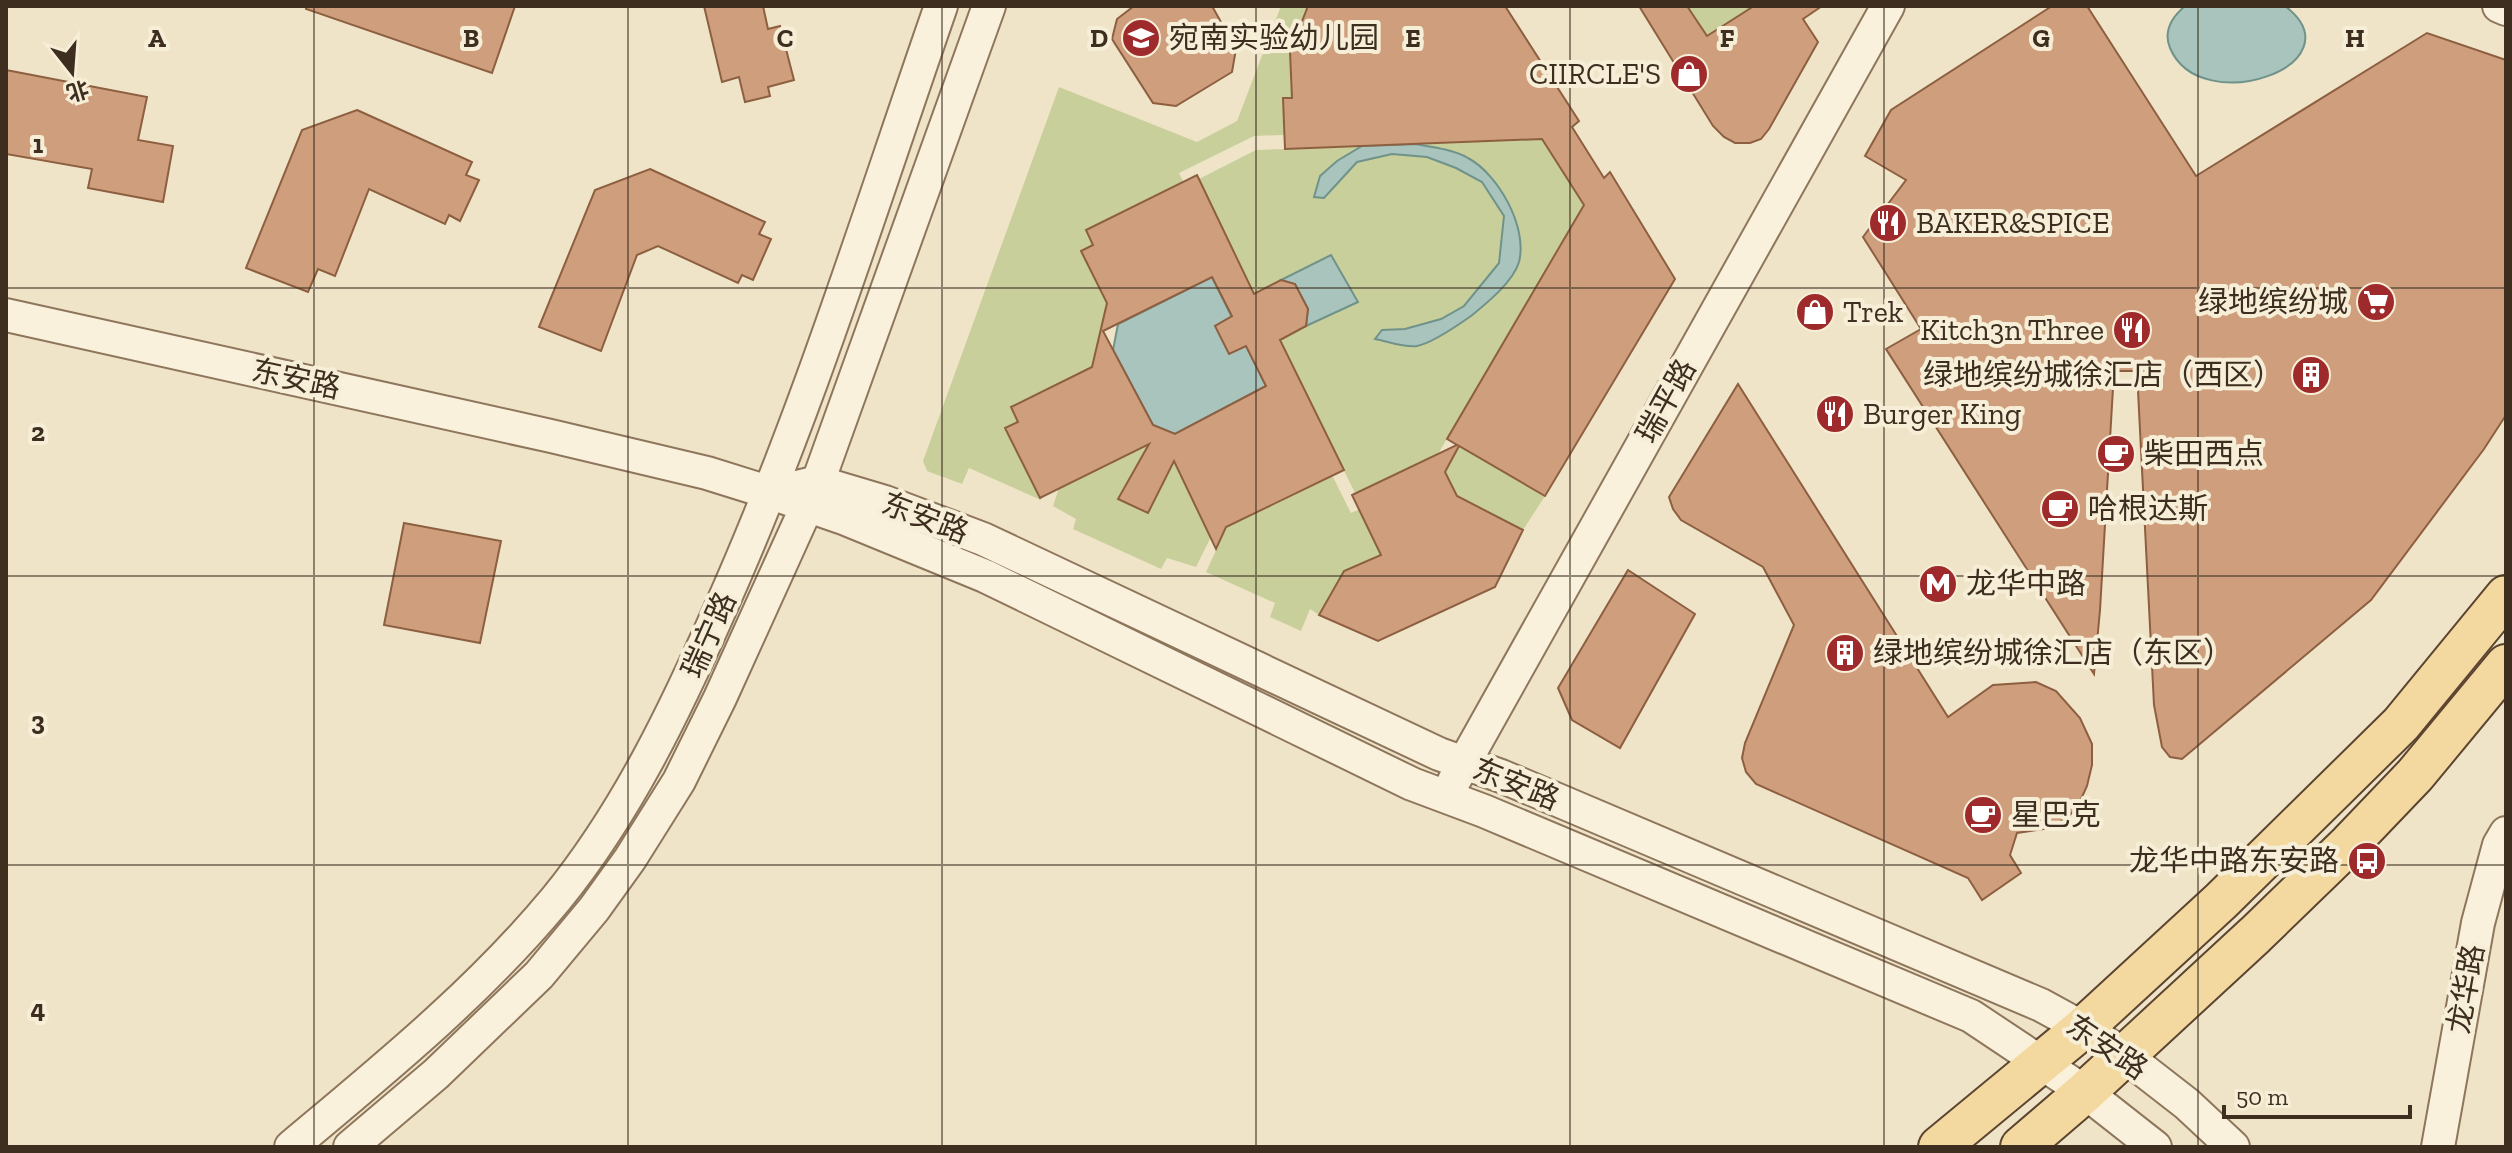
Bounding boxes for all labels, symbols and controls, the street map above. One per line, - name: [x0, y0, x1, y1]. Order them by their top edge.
- school or university icon: 宛南实验幼儿园: [1120, 17, 1162, 59]
- place label: 宛南实验幼儿园: [1169, 20, 1379, 56]
- text: A: [148, 22, 166, 54]
- text: B: [463, 22, 479, 54]
- text: C: [777, 22, 793, 54]
- text: D: [1090, 22, 1108, 54]
- text: E: [1405, 22, 1421, 54]
- text: F: [1720, 22, 1735, 54]
- text: G: [2032, 22, 2050, 54]
- text: H: [2345, 22, 2365, 54]
- north arrow: [32, 32, 112, 112]
- shop icon: CIIRCLE'S: [1668, 53, 1710, 95]
- place label: CIIRCLE'S: [1529, 56, 1661, 92]
- text: 北: [63, 75, 92, 107]
- text: 1: [33, 128, 44, 160]
- restaurant icon: BAKER&SPICE: [1867, 202, 1909, 244]
- place label: BAKER&SPICE: [1916, 205, 2110, 241]
- supermarket icon: 绿地缤纷城: [2355, 281, 2397, 323]
- place label: 绿地缤纷城: [2198, 284, 2348, 320]
- shop icon: Trek: [1794, 291, 1836, 333]
- place label: Trek: [1843, 294, 1904, 330]
- restaurant icon: Kitch3n Three: [2111, 309, 2153, 351]
- place label: Kitch3n Three: [1920, 312, 2104, 348]
- street label: 东安路: [248, 352, 344, 406]
- street label: 瑞平路: [1628, 353, 1704, 449]
- building icon: 绿地缤纷城徐汇店（西区）: [2290, 354, 2332, 396]
- place label: 绿地缤纷城徐汇店（西区）: [1923, 357, 2283, 393]
- restaurant icon: Burger King: [1814, 393, 1856, 435]
- place label: Burger King: [1863, 396, 2021, 432]
- text: 2: [31, 416, 45, 448]
- cafe icon: 柴田西点: [2095, 433, 2137, 475]
- place label: 柴田西点: [2144, 436, 2264, 472]
- street label: 东安路: [877, 485, 973, 551]
- cafe icon: 哈根达斯: [2039, 488, 2081, 530]
- place label: 哈根达斯: [2088, 491, 2208, 527]
- metro station icon: 龙华中路: [1917, 563, 1959, 605]
- place label: 龙华中路: [1966, 566, 2086, 602]
- street label: 瑞宁路: [674, 587, 744, 683]
- building icon: 绿地缤纷城徐汇店（东区）: [1824, 632, 1866, 674]
- place label: 绿地缤纷城徐汇店（东区）: [1873, 635, 2233, 671]
- text: 3: [31, 705, 45, 737]
- street label: 东安路: [1468, 750, 1564, 818]
- cafe icon: 星巴克: [1962, 794, 2004, 836]
- place label: 星巴克: [2011, 797, 2101, 833]
- bus stop icon: 龙华中路东安路: [2346, 840, 2388, 882]
- place label: 龙华中路东安路: [2129, 843, 2339, 879]
- street label: 龙华路: [2440, 942, 2492, 1036]
- text: 4: [31, 993, 46, 1025]
- street label: 东安路: [2060, 1007, 2154, 1087]
- scale bar: [2224, 1069, 2410, 1119]
- text: 50 m: [2236, 1082, 2289, 1111]

